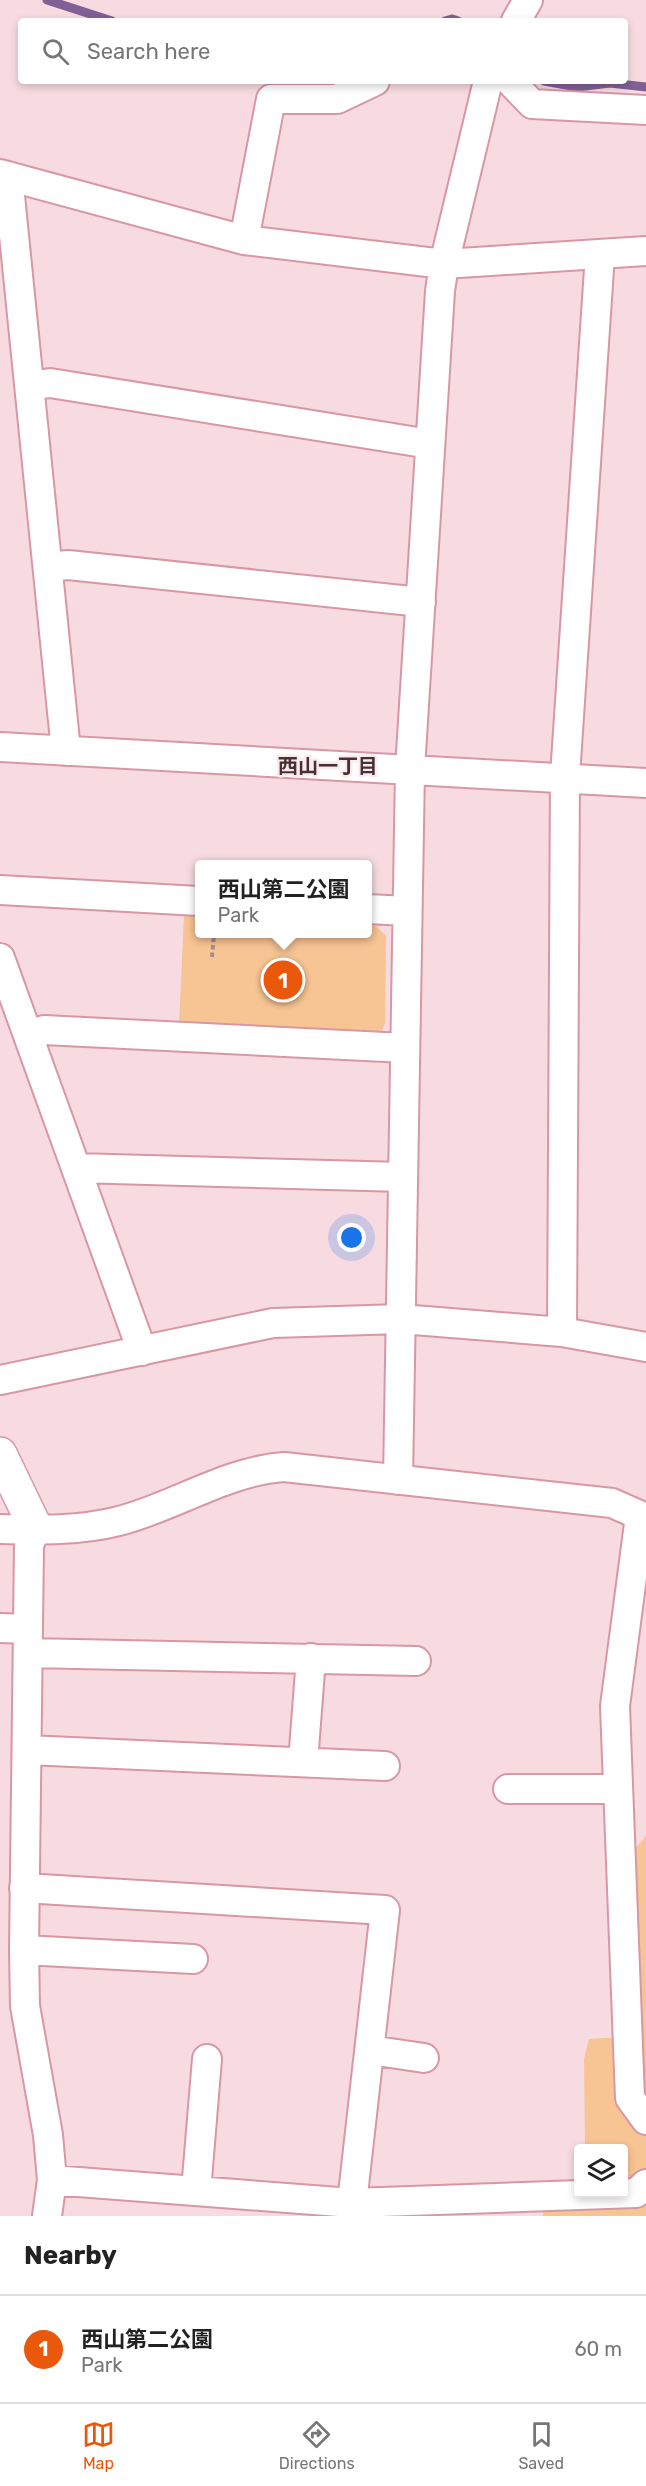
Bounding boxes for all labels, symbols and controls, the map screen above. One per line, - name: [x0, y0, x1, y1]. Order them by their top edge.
- search box: [18, 18, 628, 84]
- icon: search: [39, 35, 72, 68]
- text: Search here: [87, 38, 210, 65]
- district label: 西山一丁目: [278, 754, 378, 778]
- popup: [195, 860, 372, 938]
- text: 西山第二公園: [217, 876, 350, 903]
- text: Park: [217, 903, 259, 927]
- pin: 1: [264, 958, 302, 1002]
- your location: [337, 1223, 366, 1252]
- map controls: [574, 2144, 628, 2198]
- button: layers: [574, 2144, 628, 2198]
- text: Nearby: [24, 2240, 117, 2271]
- text: 西山第二公園: [81, 2326, 213, 2353]
- text: 1: [39, 2337, 48, 2361]
- text: 60 m: [575, 2337, 622, 2361]
- text: Park: [81, 2353, 123, 2377]
- tab: Map: [82, 2418, 115, 2473]
- tab: Directions: [279, 2418, 355, 2473]
- tab: Saved: [518, 2418, 564, 2473]

